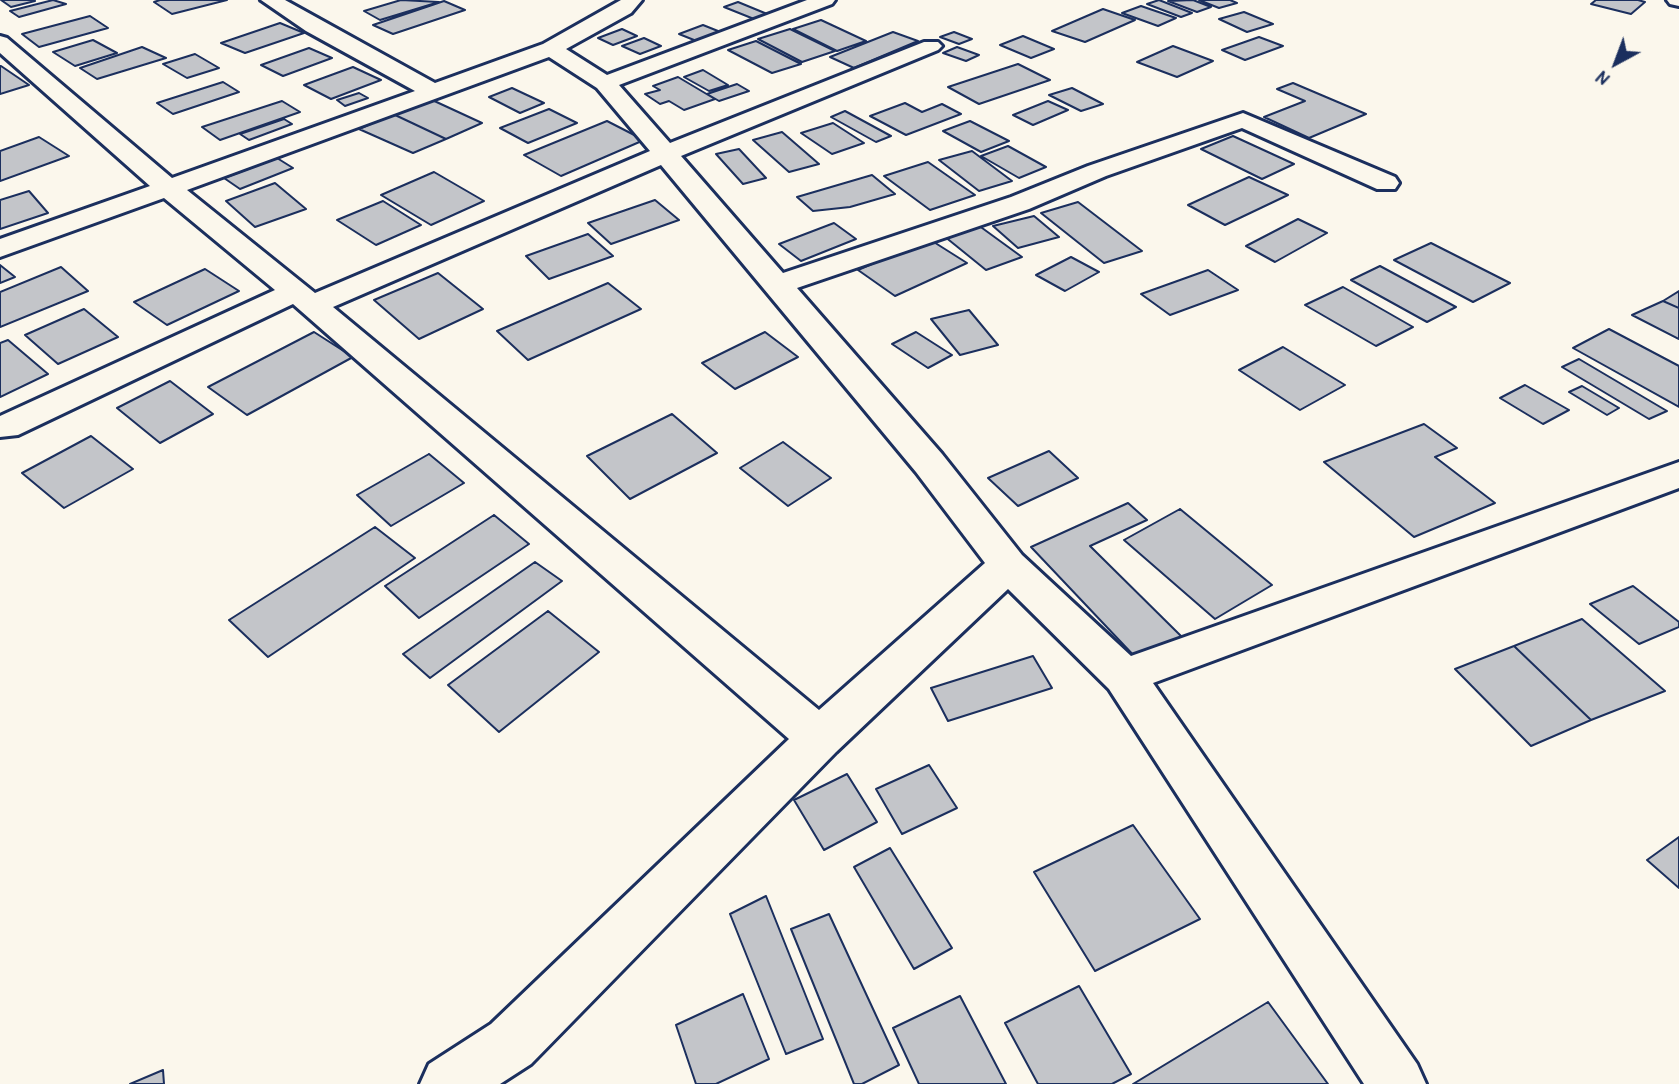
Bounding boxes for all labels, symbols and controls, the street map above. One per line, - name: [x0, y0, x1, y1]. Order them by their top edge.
- north arrow: [1581, 28, 1651, 98]
- text: N: [1590, 66, 1615, 92]

